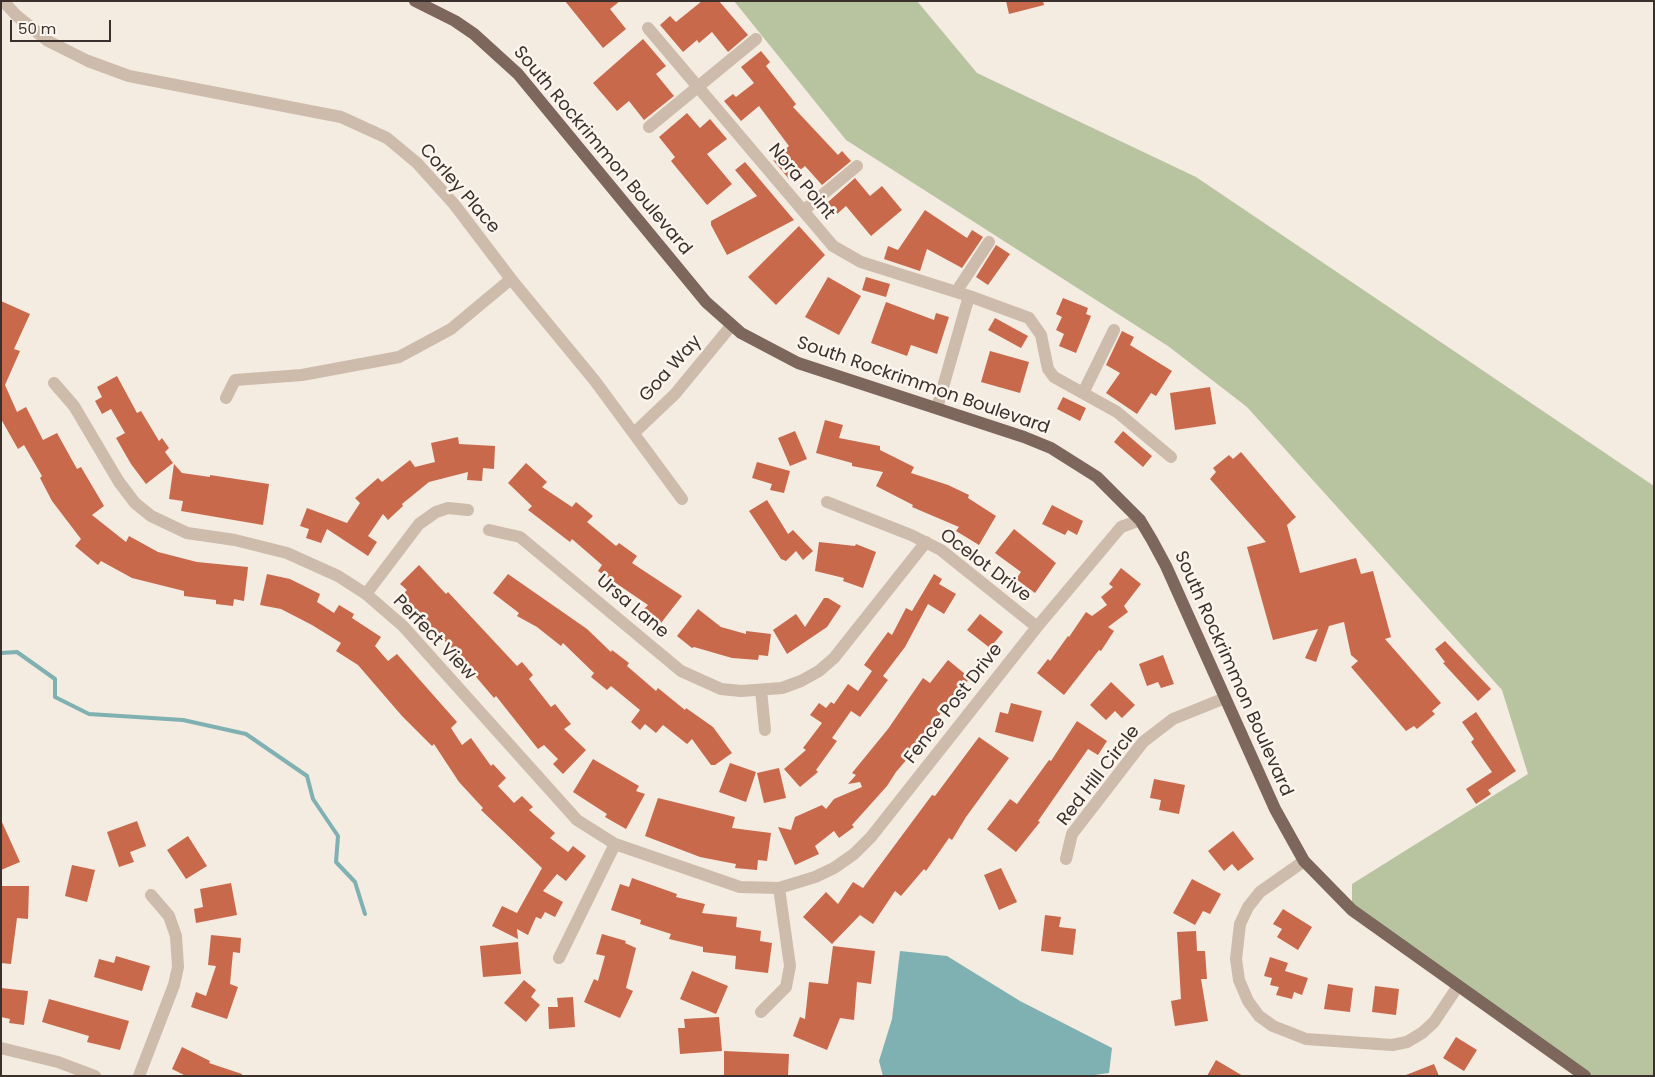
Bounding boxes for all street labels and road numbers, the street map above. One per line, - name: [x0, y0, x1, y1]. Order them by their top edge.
- street label: South Rockrimmon Boulevard: [508, 42, 696, 260]
- street label: Corley Place: [414, 140, 504, 238]
- street label: Nora Point: [763, 140, 839, 224]
- street label: Goa Way: [635, 331, 707, 407]
- street label: South Rockrimmon Boulevard: [794, 332, 1052, 440]
- street label: Ocelot Drive: [935, 525, 1035, 607]
- street label: South Rockrimmon Boulevard: [1169, 548, 1297, 800]
- street label: Ursa Lane: [591, 570, 673, 644]
- street label: Perfect View: [388, 591, 480, 685]
- street label: Fence Post Drive: [900, 640, 1008, 768]
- street label: Red Hill Circle: [1053, 722, 1145, 830]

